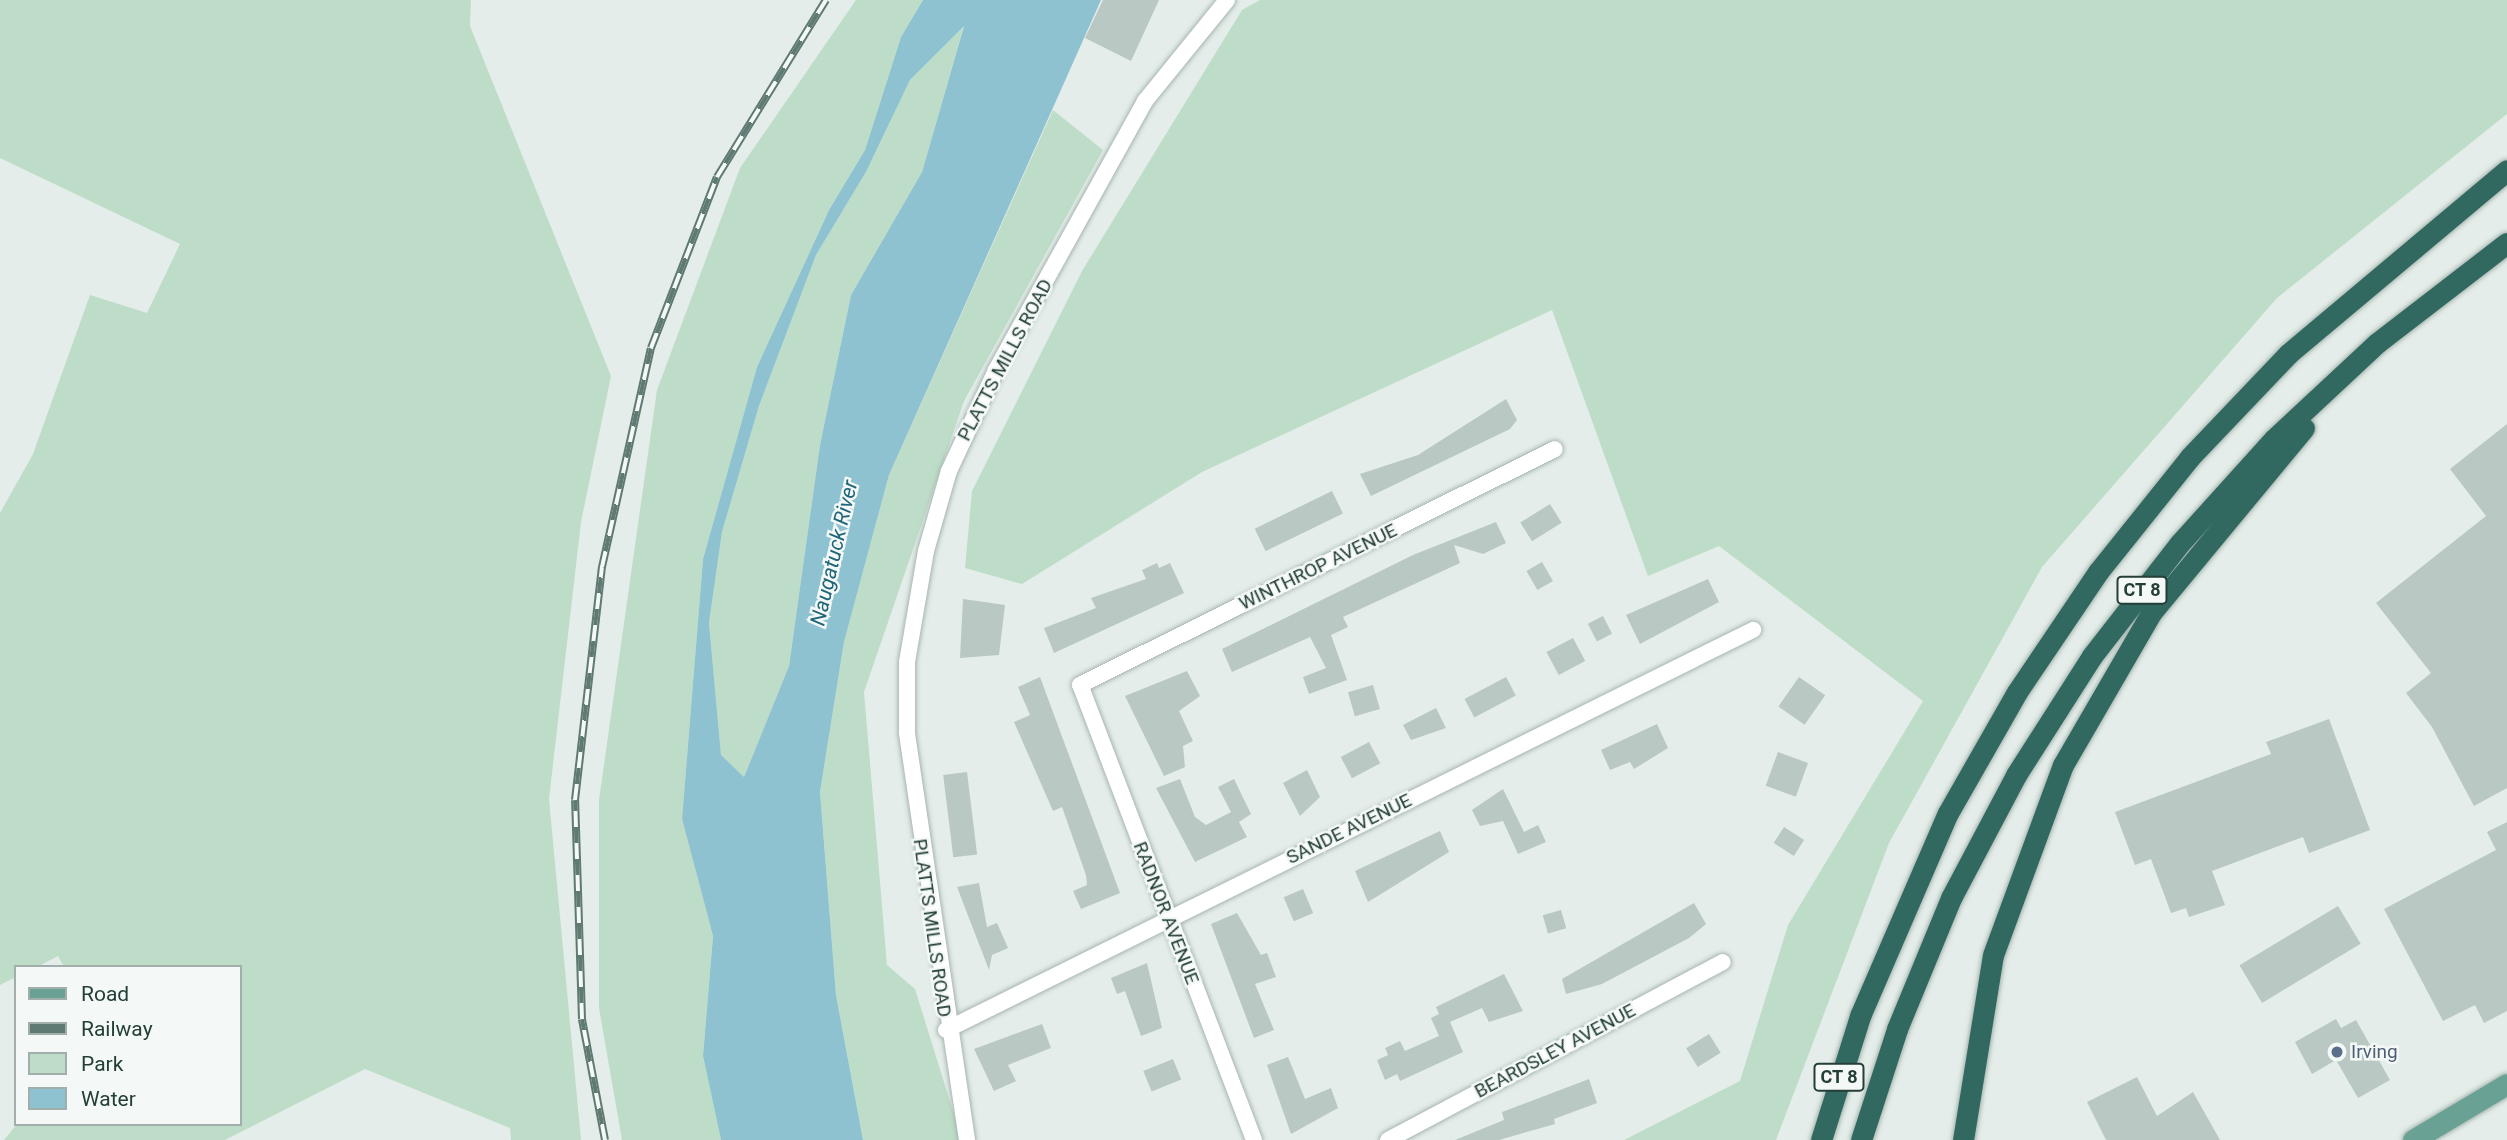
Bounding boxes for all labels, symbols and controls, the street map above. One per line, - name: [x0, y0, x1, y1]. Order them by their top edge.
- street label: PLATTS MILLS ROAD: [953, 275, 1057, 445]
- water label: Naugatuck River: [805, 478, 863, 628]
- street label: WINTHROP AVENUE: [1235, 519, 1401, 615]
- road number: CT 8: [2116, 576, 2168, 604]
- street label: SANDE AVENUE: [1283, 789, 1415, 869]
- street label: PLATTS MILLS ROAD: [908, 837, 956, 1019]
- street label: RADNOR AVENUE: [1128, 839, 1204, 987]
- legend: [14, 965, 242, 1126]
- text: Road: [81, 982, 129, 1006]
- street label: BEARDSLEY AVENUE: [1471, 999, 1639, 1103]
- text: Railway: [81, 1017, 153, 1041]
- place label: Irving: [2351, 1041, 2398, 1063]
- marker: Irving: [2329, 1044, 2345, 1060]
- text: Park: [81, 1052, 123, 1076]
- road number: CT 8: [1813, 1062, 1865, 1092]
- text: Water: [81, 1087, 136, 1111]

